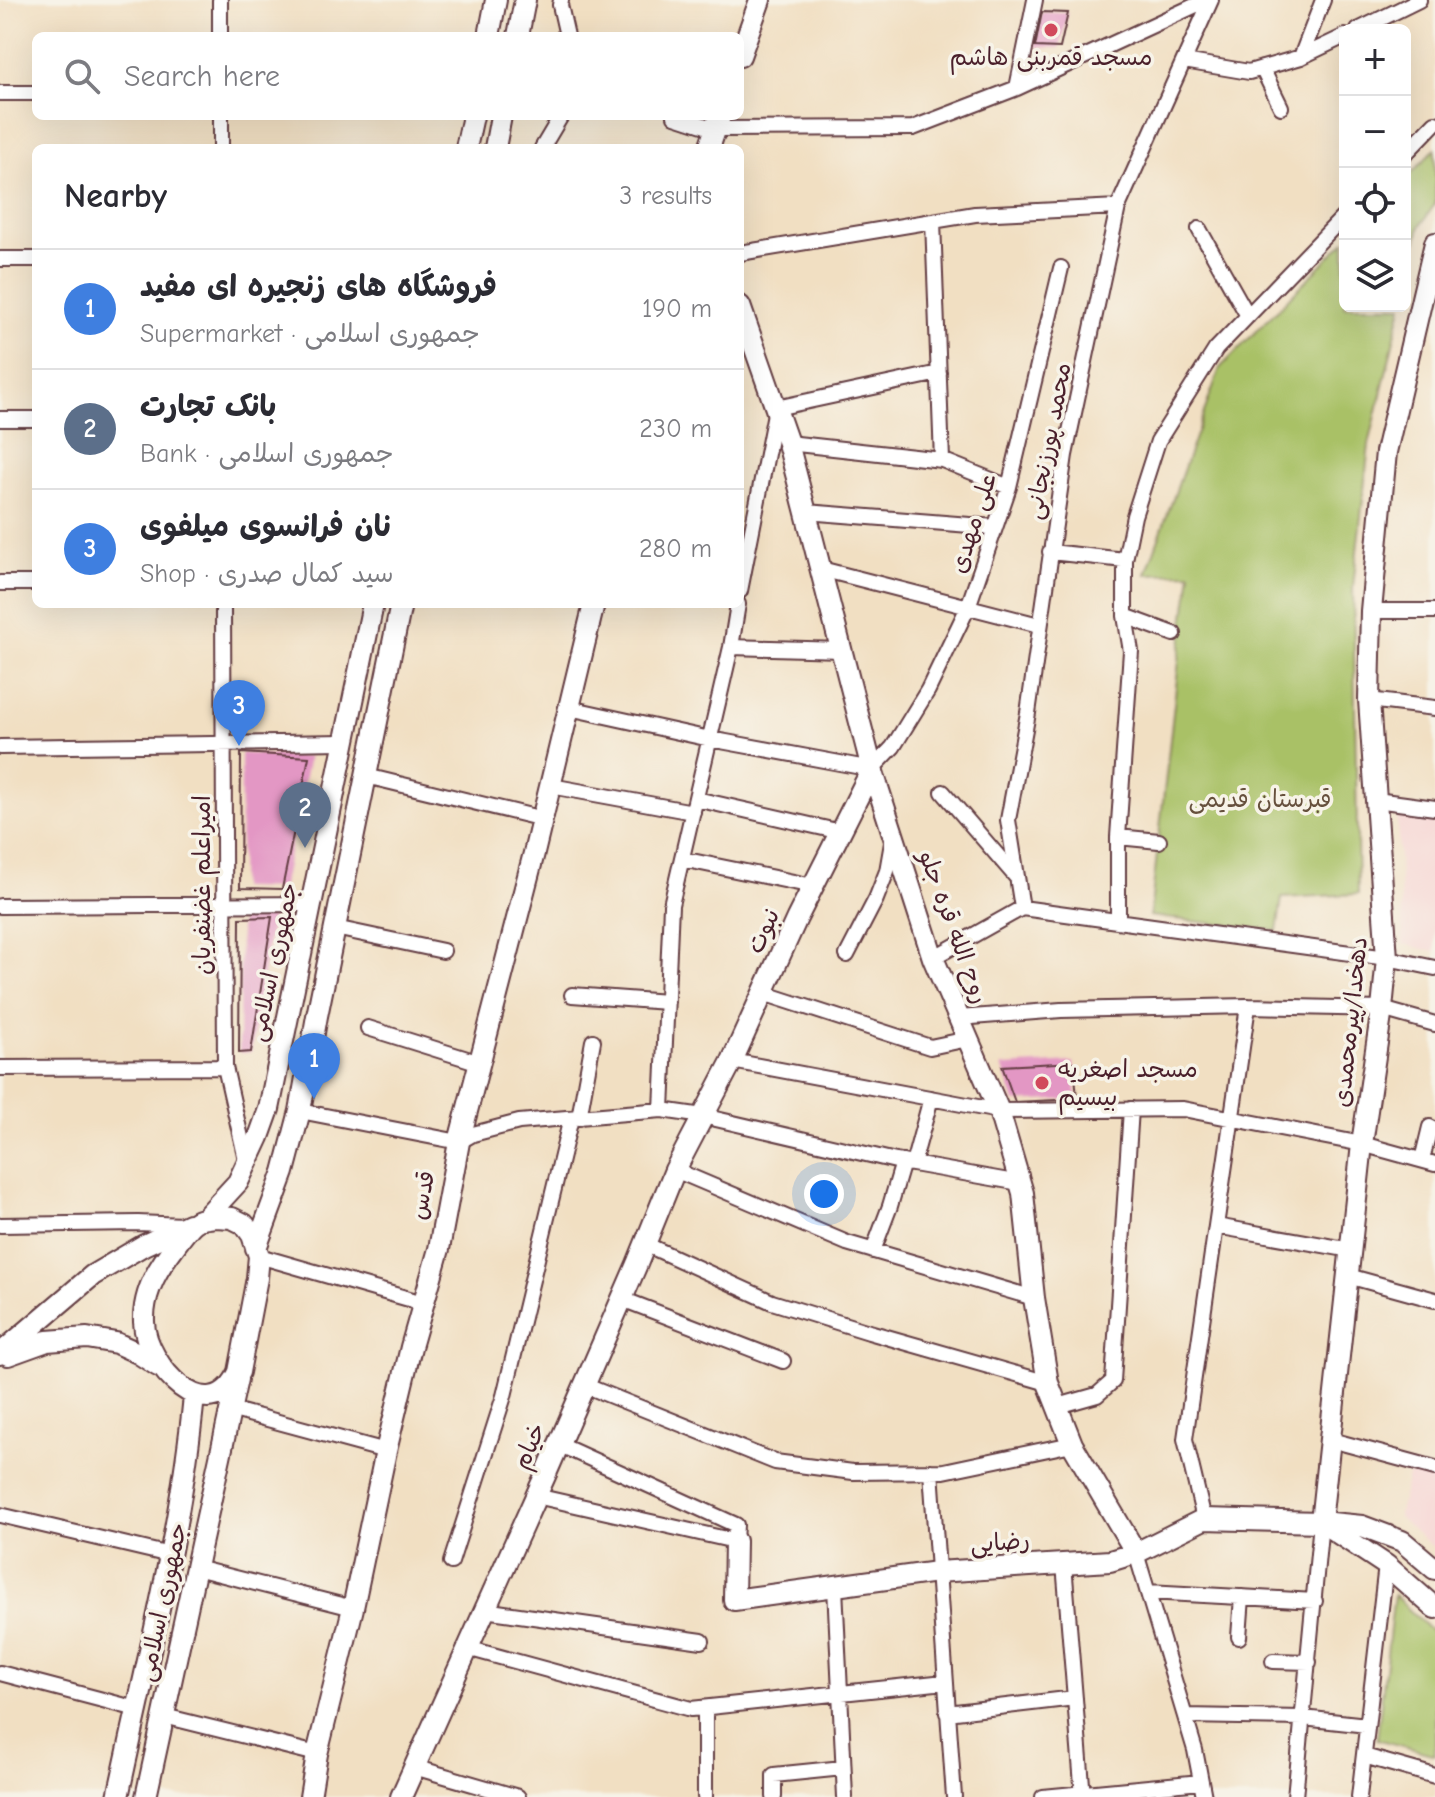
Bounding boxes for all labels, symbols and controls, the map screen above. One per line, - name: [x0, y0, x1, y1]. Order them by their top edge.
- marker: مسجد قمربنی هاشم: [1042, 21, 1060, 39]
- map controls: [1339, 24, 1411, 312]
- button: +: [1339, 24, 1411, 96]
- search box: [32, 32, 744, 120]
- place label: مسجد قمربنی هاشم: [950, 43, 1152, 75]
- icon: search: [60, 54, 104, 98]
- text: Search here: [124, 59, 280, 94]
- button: −: [1339, 96, 1411, 168]
- button: locate: [1339, 168, 1411, 240]
- text: Nearby: [64, 176, 167, 216]
- text: 3 results: [619, 181, 712, 211]
- button: layers: [1339, 240, 1411, 312]
- text: فروشگاه های زنجیره ای مفید: [140, 269, 497, 304]
- text: 1: [85, 294, 95, 324]
- text: 190 m: [642, 294, 712, 324]
- text: Supermarket · جمهوری اسلامی: [140, 319, 480, 349]
- street label: محمد پورزنجانی: [1019, 360, 1078, 522]
- text: بانک تجارت: [140, 389, 276, 424]
- text: 2: [84, 414, 96, 444]
- text: 230 m: [639, 414, 712, 444]
- text: Bank · جمهوری اسلامی: [140, 439, 394, 469]
- street label: علی مهدی: [944, 469, 1003, 577]
- text: نان فرانسوی میلفوی: [140, 509, 391, 544]
- text: 3: [84, 534, 96, 564]
- text: 280 m: [639, 534, 712, 564]
- text: Shop · سید کمال صدری: [140, 559, 394, 589]
- pin: 3: [213, 680, 265, 746]
- pin: 2: [279, 782, 331, 848]
- park label: قبرستان قدیمى: [1188, 785, 1332, 814]
- street label: امیراعلم غضنفریان: [188, 795, 220, 975]
- street label: روح الله قره جلو: [911, 846, 995, 1008]
- street label: جمهوری اسلامی: [242, 880, 305, 1044]
- street label: نبوت: [741, 904, 786, 958]
- street label: دهخدا/پیرمحمدی: [1327, 935, 1374, 1109]
- pin: 1: [288, 1033, 340, 1099]
- place label: مسجد اصغریه بیسیم: [1058, 1055, 1198, 1115]
- marker: مسجد اصغریه بیسیم: [1033, 1074, 1051, 1092]
- street label: قدس: [404, 1168, 440, 1222]
- your location: [804, 1174, 844, 1214]
- street label: خیام: [507, 1419, 555, 1475]
- street label: جمهوری اسلامی: [131, 1520, 194, 1684]
- street label: رضایی: [969, 1526, 1031, 1559]

